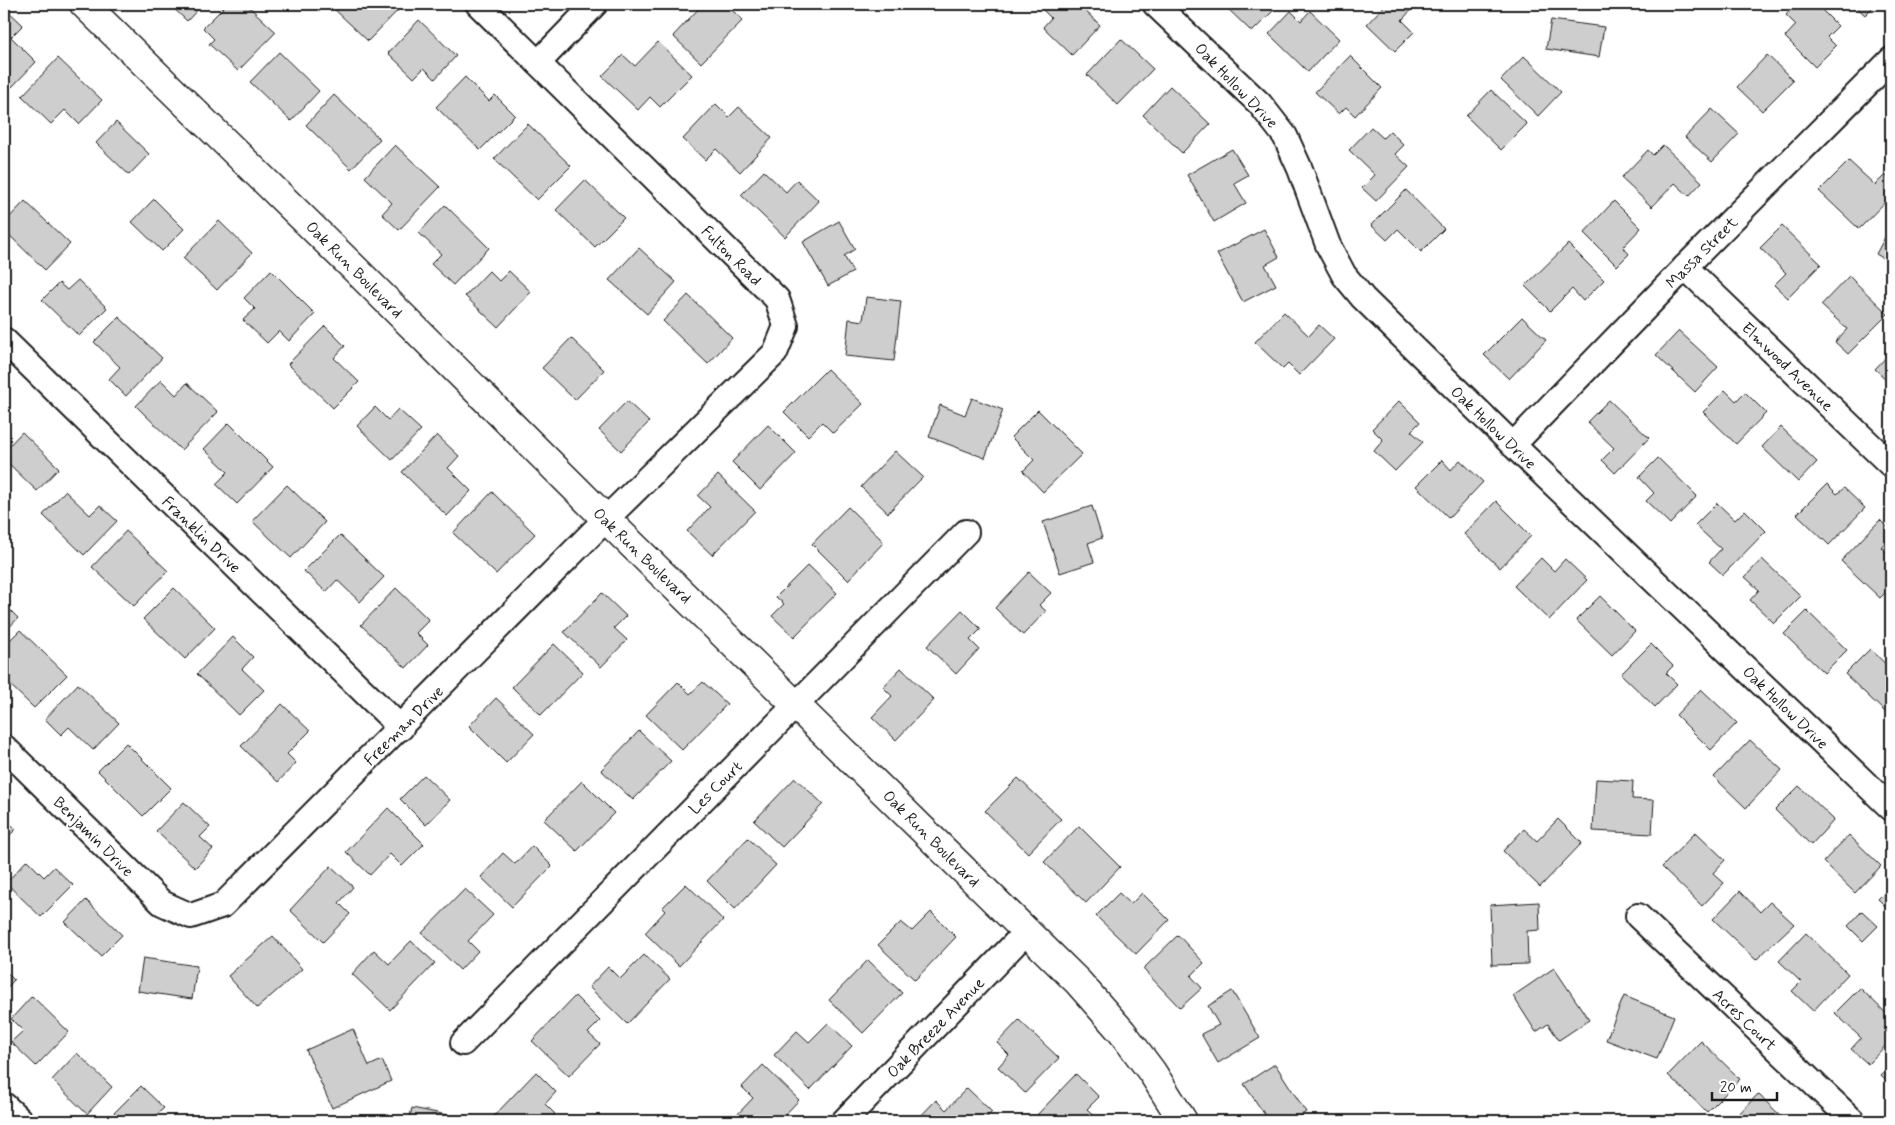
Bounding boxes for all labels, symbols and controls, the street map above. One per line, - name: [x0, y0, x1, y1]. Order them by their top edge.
- street label: Oak Hollow Drive: [1190, 39, 1282, 133]
- street label: Massa Street: [1662, 212, 1743, 294]
- street label: Oak Run Boulevard: [301, 217, 407, 323]
- street label: Fulton Road: [696, 221, 766, 291]
- street label: Elmwood Avenue: [1737, 318, 1837, 416]
- street label: Oak Hollow Drive: [1446, 382, 1540, 474]
- street label: Franklin Drive: [157, 492, 245, 578]
- street label: Oak Run Boulevard: [588, 504, 696, 609]
- street label: Oak Hollow Drive: [1738, 662, 1832, 754]
- street label: Freeman Drive: [360, 682, 449, 771]
- street label: Les Court: [685, 757, 748, 820]
- street label: Oak Run Boulevard: [878, 786, 984, 892]
- street label: Benjamin Drive: [48, 792, 138, 882]
- street label: Oak Breeze Avenue: [883, 973, 990, 1083]
- street label: Acres Court: [1708, 984, 1781, 1056]
- scale bar: [1712, 1070, 1778, 1102]
- text: 20 m: [1720, 1078, 1752, 1098]

